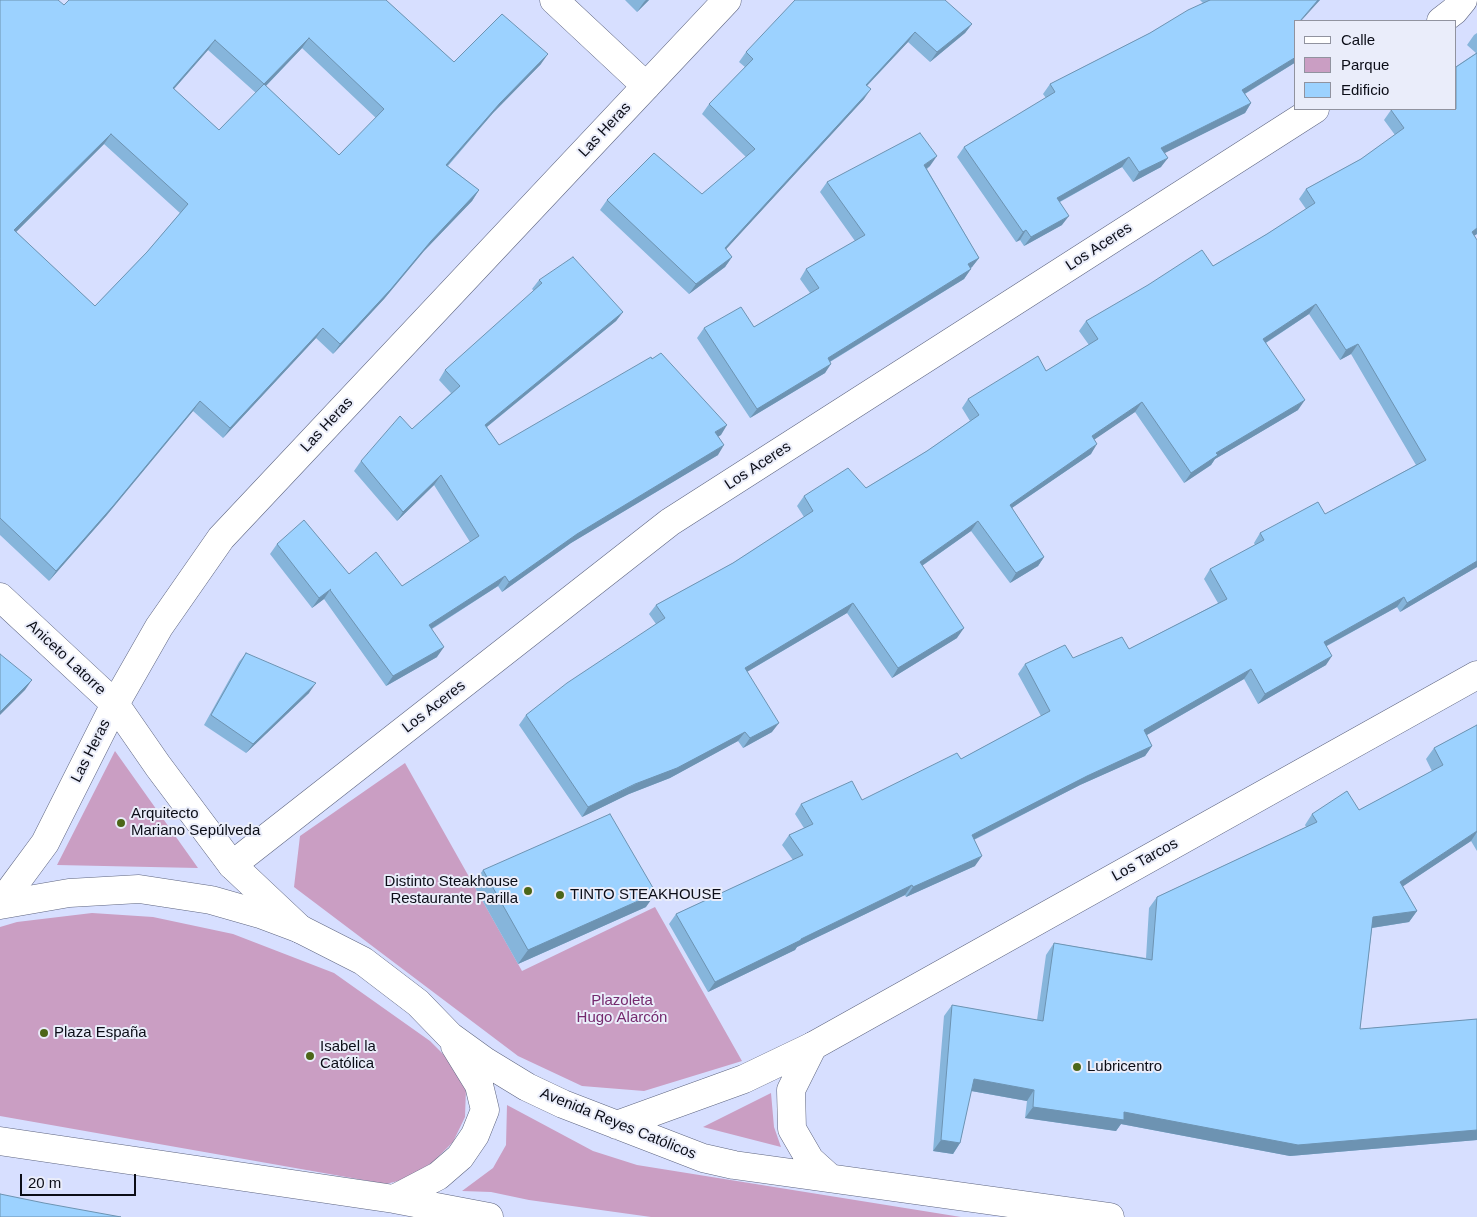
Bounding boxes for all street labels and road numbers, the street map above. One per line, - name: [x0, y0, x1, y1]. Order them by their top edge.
- street label: Las Heras: [575, 99, 635, 161]
- street label: Los Aceres: [1063, 219, 1135, 275]
- street label: Las Heras: [297, 394, 357, 456]
- street label: Los Aceres: [722, 438, 794, 494]
- street label: Aniceto Latorre: [23, 617, 109, 699]
- street label: Los Aceres: [399, 677, 469, 737]
- street label: Las Heras: [67, 716, 115, 786]
- street label: Los Tarcos: [1109, 835, 1181, 885]
- street label: Avenida Reyes Católicos: [537, 1084, 699, 1164]

